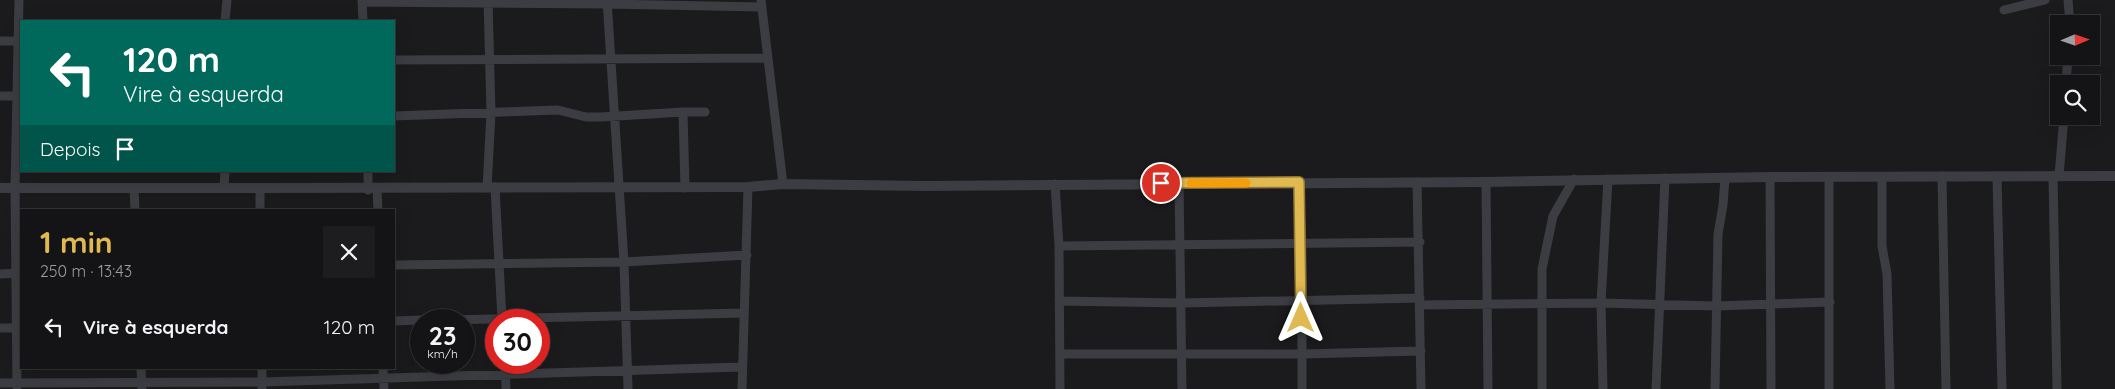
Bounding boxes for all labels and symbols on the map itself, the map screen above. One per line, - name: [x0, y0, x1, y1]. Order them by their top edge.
- north arrow: [2050, 15, 2100, 65]
- pin: [1140, 162, 1182, 204]
- position arrow: [1274, 291, 1326, 343]
- speed limit sign: 30: [485, 309, 550, 374]

